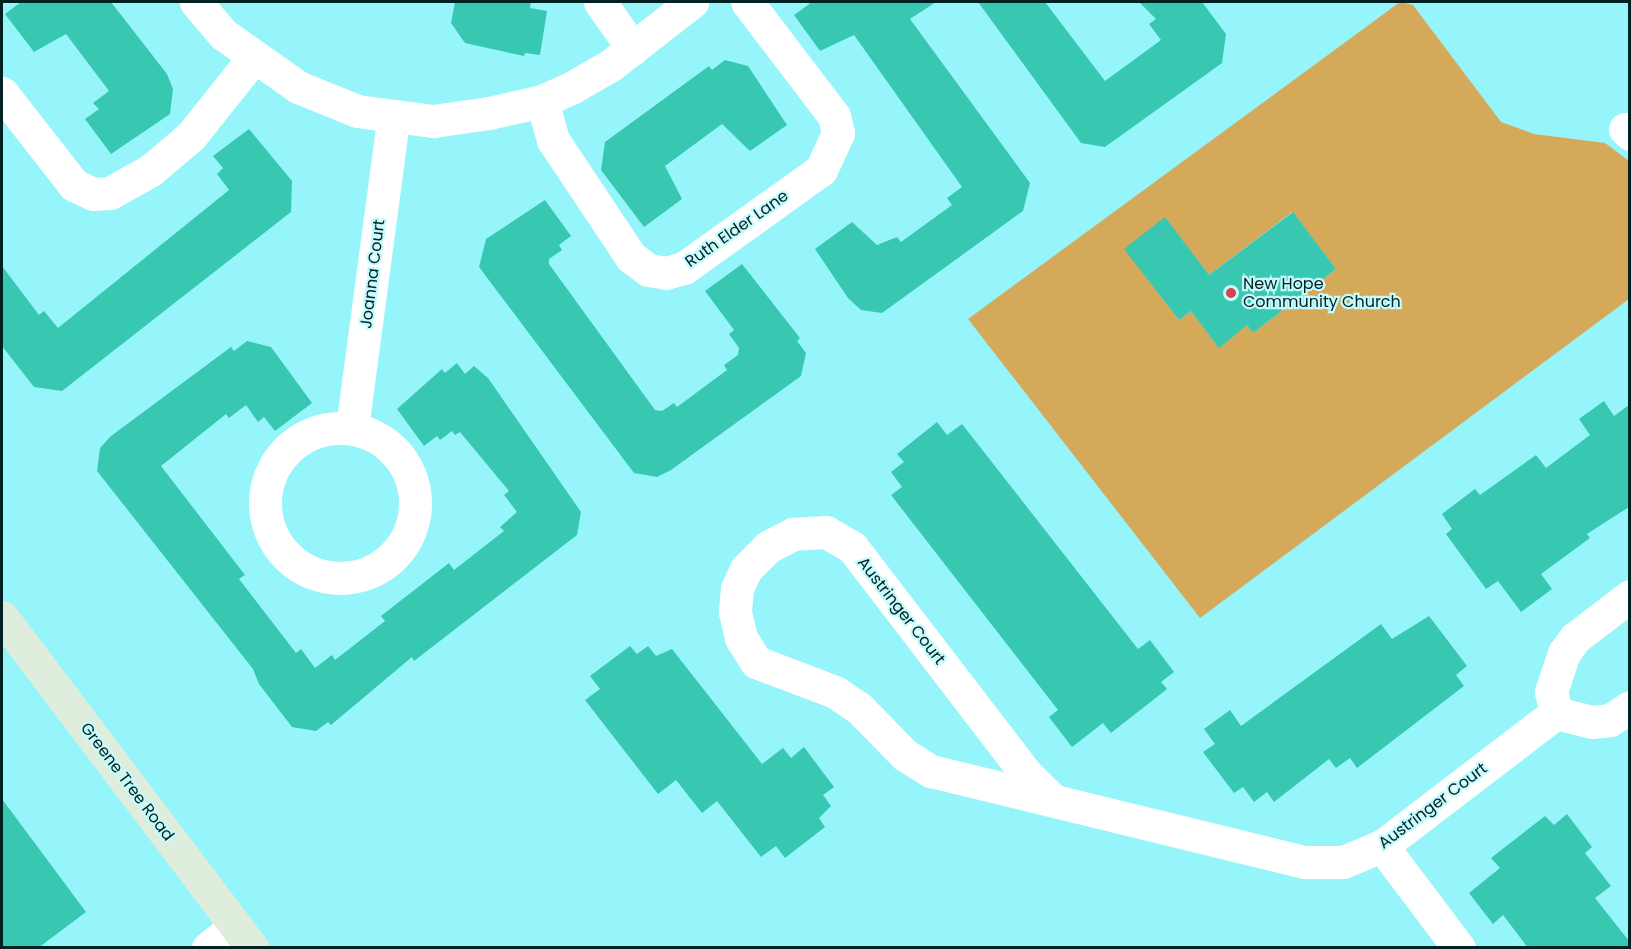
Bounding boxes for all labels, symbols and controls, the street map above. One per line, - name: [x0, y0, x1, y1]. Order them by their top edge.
- street label: Ruth Elder Lane: [682, 186, 792, 272]
- street label: Joanna Court: [357, 218, 389, 330]
- place label: New Hope Community Church: [1243, 274, 1401, 312]
- marker: New Hope Community Church: [1224, 286, 1238, 300]
- street label: Austringer Court: [853, 553, 949, 669]
- street label: Greene Tree Road: [76, 719, 178, 845]
- street label: Austringer Court: [1375, 759, 1491, 853]

